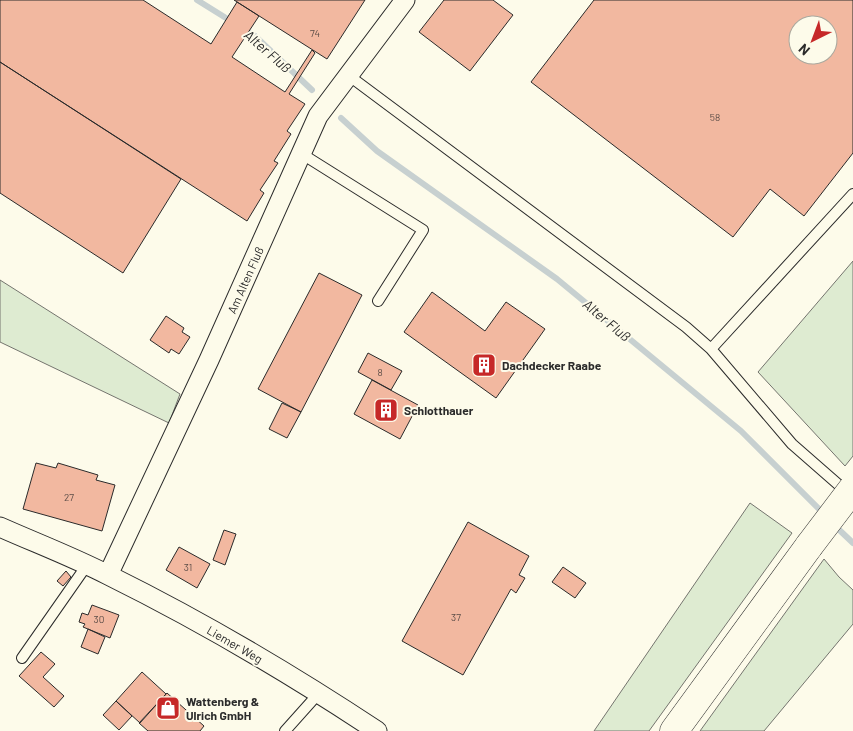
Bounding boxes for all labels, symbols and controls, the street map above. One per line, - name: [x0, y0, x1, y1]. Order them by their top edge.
- north arrow: [788, 15, 838, 65]
- water label: Alter Fluß: [241, 26, 295, 76]
- house number: 74: [310, 27, 320, 39]
- text: N: [795, 41, 813, 59]
- house number: 58: [710, 111, 720, 123]
- street label: Am Alten Fluß: [224, 244, 266, 316]
- water label: Alter Fluß: [580, 295, 635, 345]
- building icon: Dachdecker Raabe: [471, 352, 497, 378]
- place label: Dachdecker Raabe: [502, 358, 602, 372]
- house number: 8: [377, 366, 383, 378]
- building icon: Schlotthauer: [373, 397, 399, 423]
- place label: Schlotthauer: [404, 403, 474, 417]
- house number: 27: [64, 491, 74, 503]
- house number: 31: [184, 561, 192, 573]
- house number: 37: [451, 611, 461, 623]
- house number: 30: [94, 613, 104, 625]
- street label: Liemer Weg: [205, 622, 265, 666]
- place label: Wattenberg & Ulrich GmbH: [186, 694, 259, 722]
- shop icon: Wattenberg & Ulrich GmbH: [155, 695, 181, 721]

